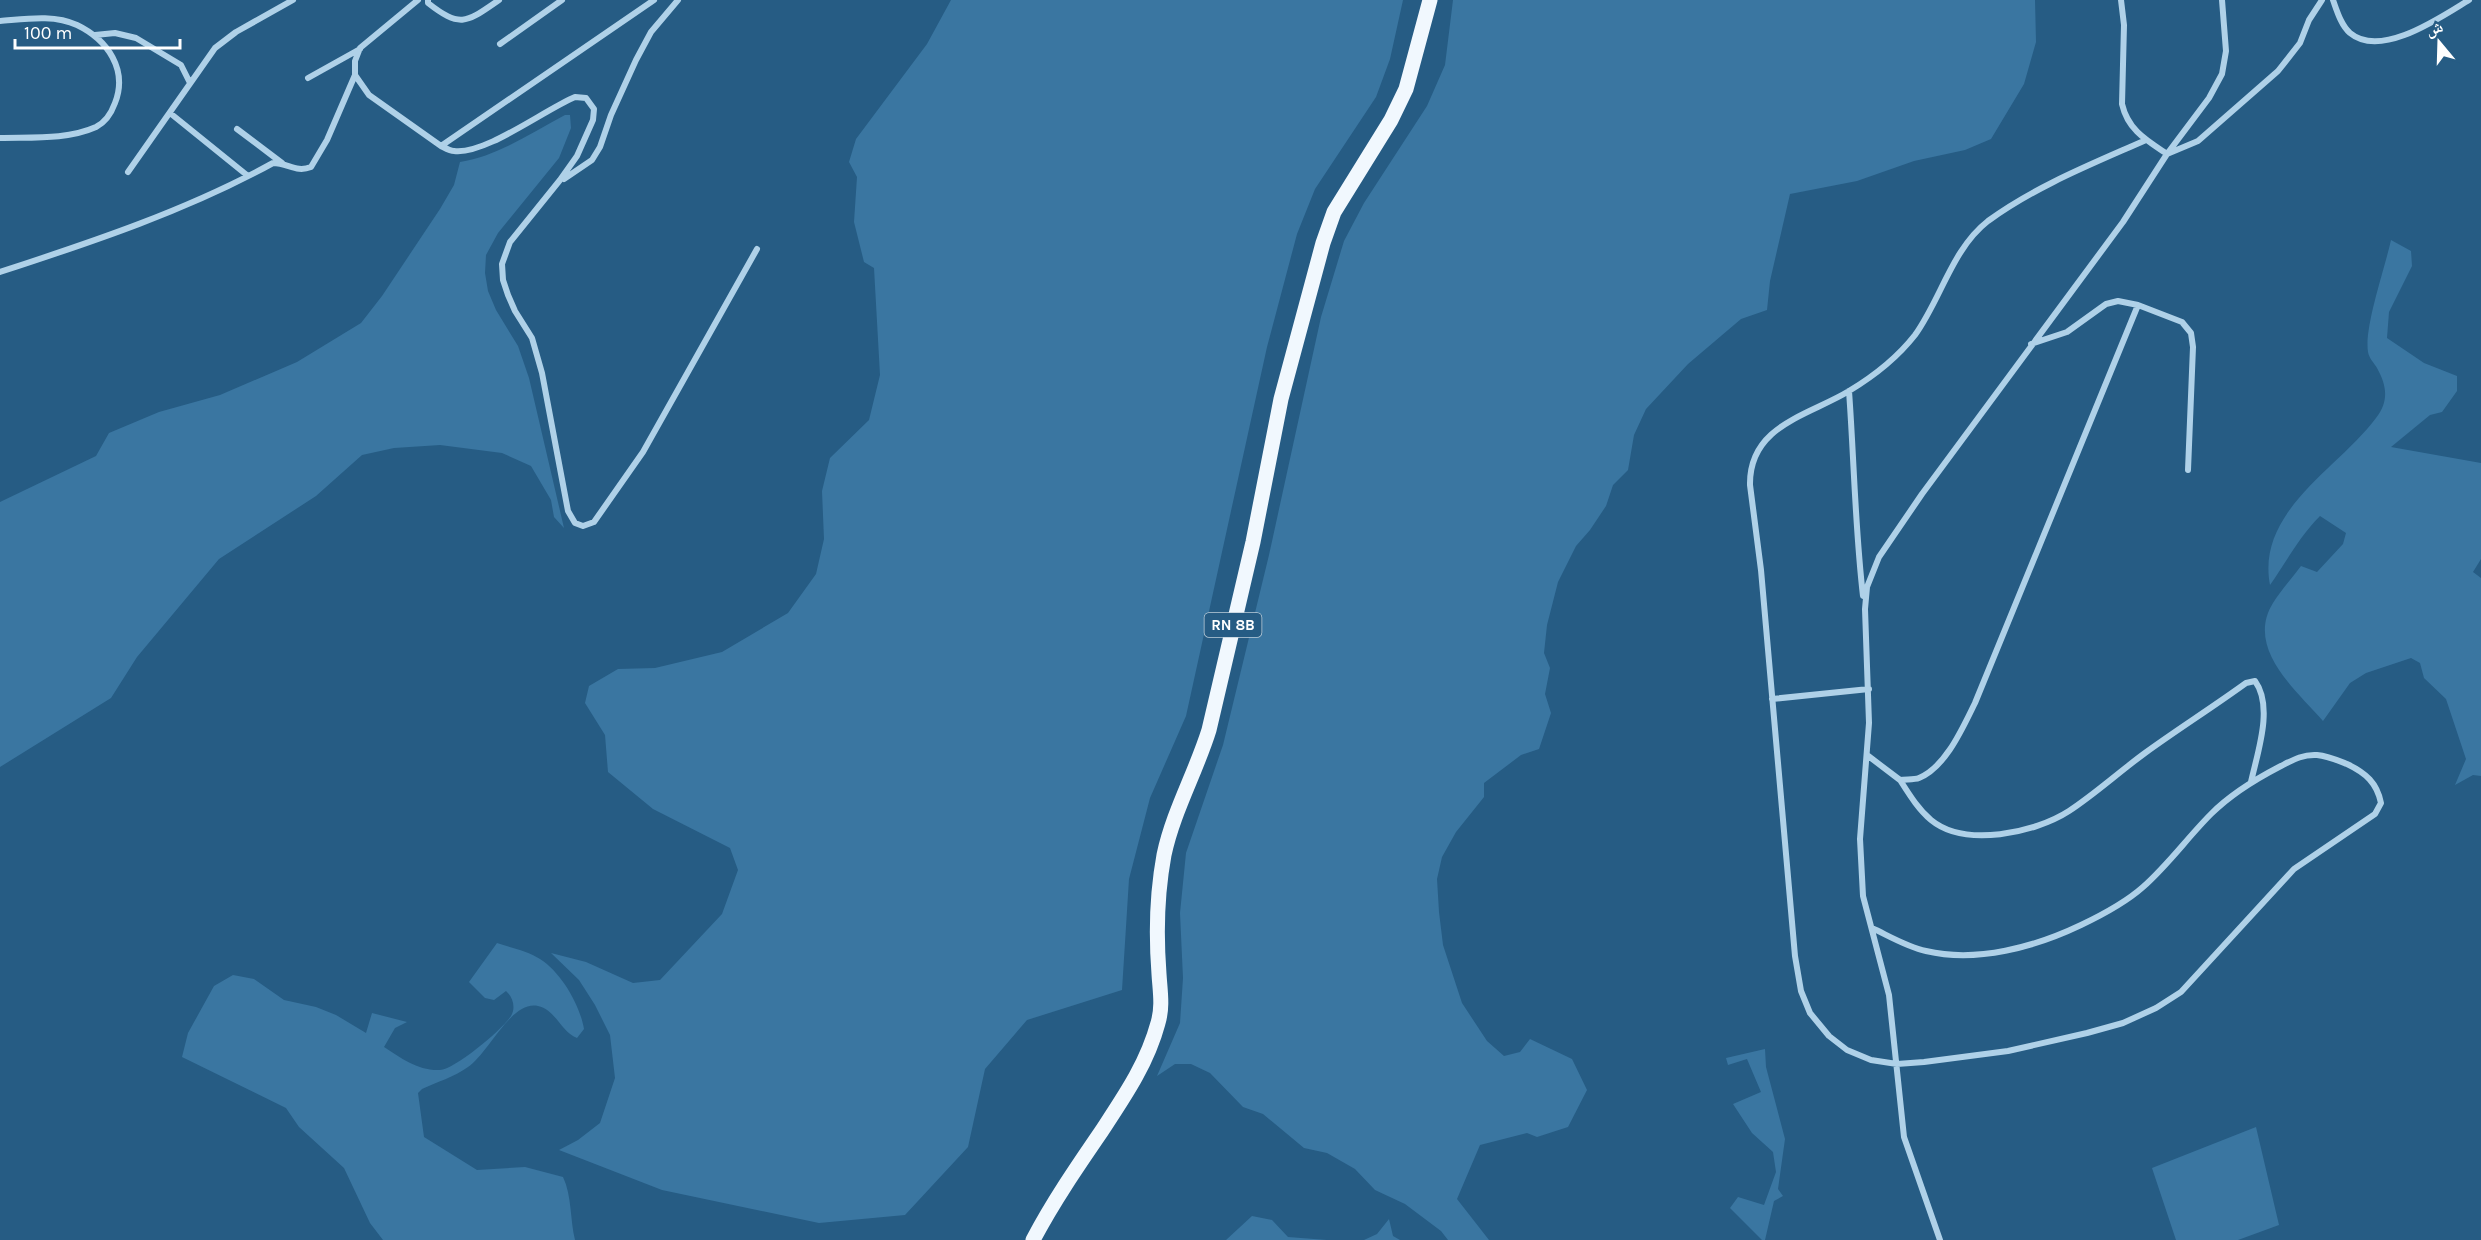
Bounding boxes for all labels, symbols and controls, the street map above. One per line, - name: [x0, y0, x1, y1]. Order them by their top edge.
- scale bar: [15, 12, 180, 50]
- north arrow: [2409, 12, 2469, 72]
- text: ش: [2423, 17, 2445, 40]
- text: 100 m: [24, 22, 72, 44]
- road number: RN 8B: [1204, 613, 1262, 637]

